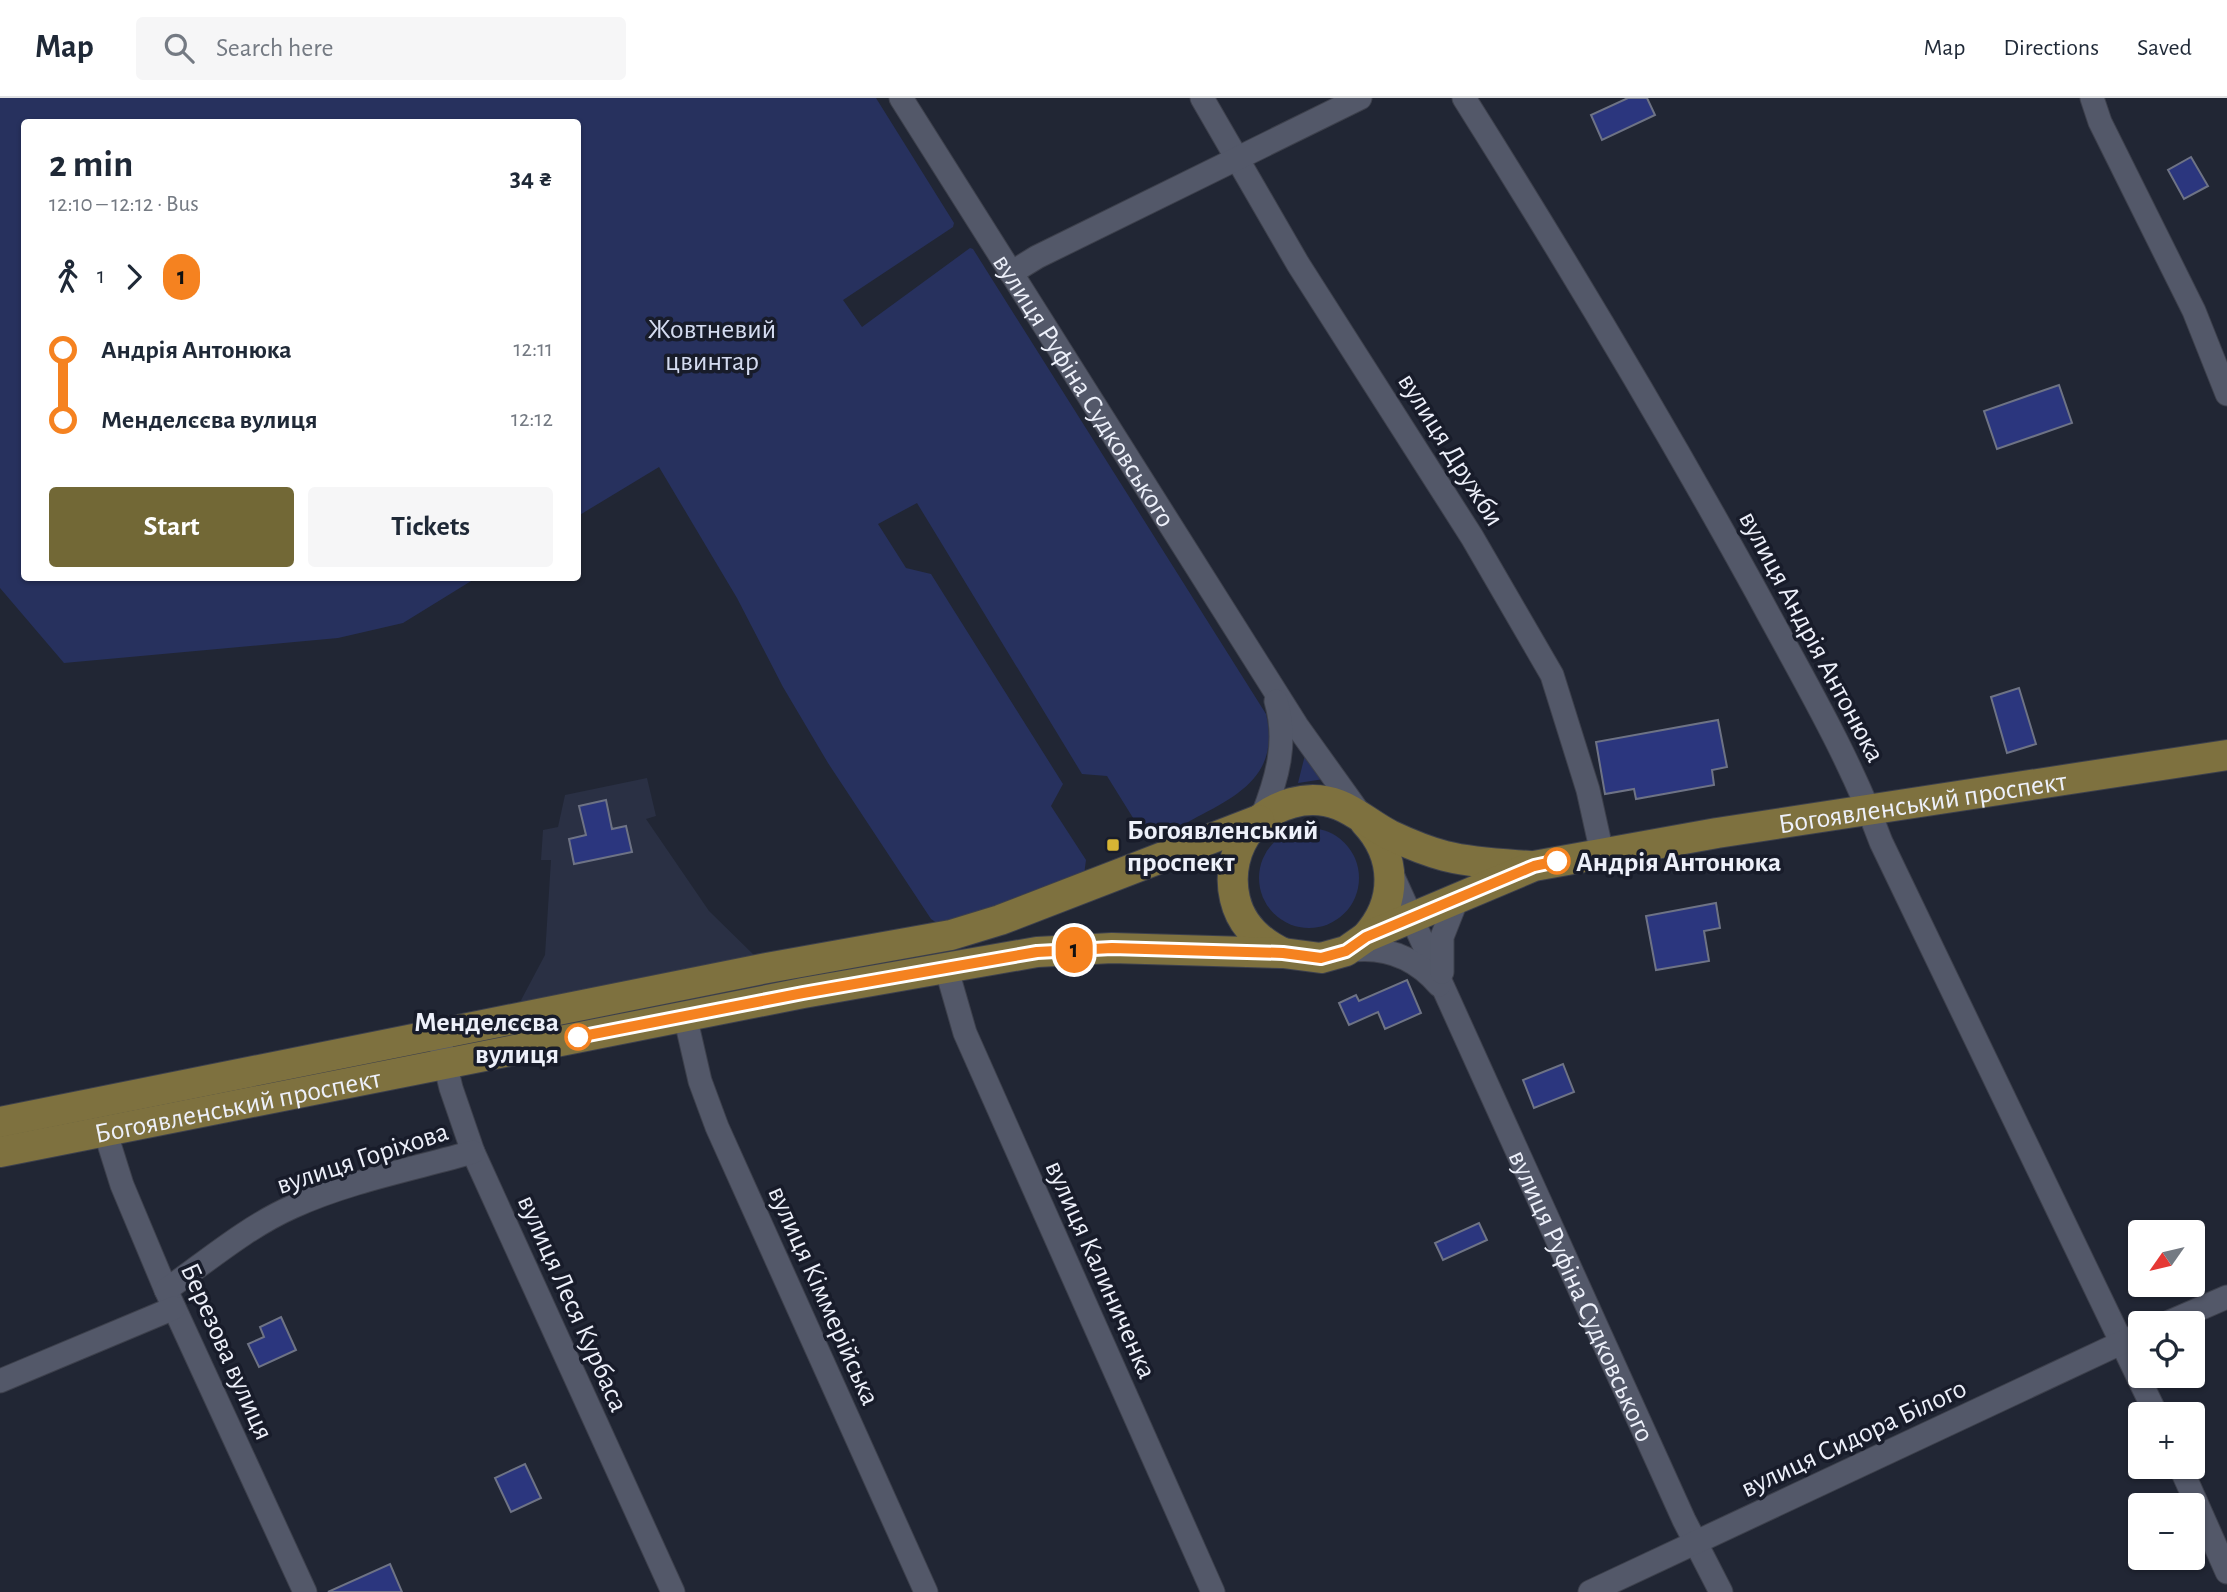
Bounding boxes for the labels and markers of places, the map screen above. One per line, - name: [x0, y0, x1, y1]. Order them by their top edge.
- place label: Богоявленський проспект: [1127, 817, 1318, 877]
- marker: Богоявленський проспект: [1105, 837, 1121, 853]
- marker: Андрія Антонюка: [1544, 848, 1570, 874]
- place label: Андрія Антонюка: [1576, 849, 1781, 877]
- place label: Менделєєва вулиця: [414, 1009, 559, 1069]
- marker: Менделєєва вулиця: [565, 1024, 591, 1050]

